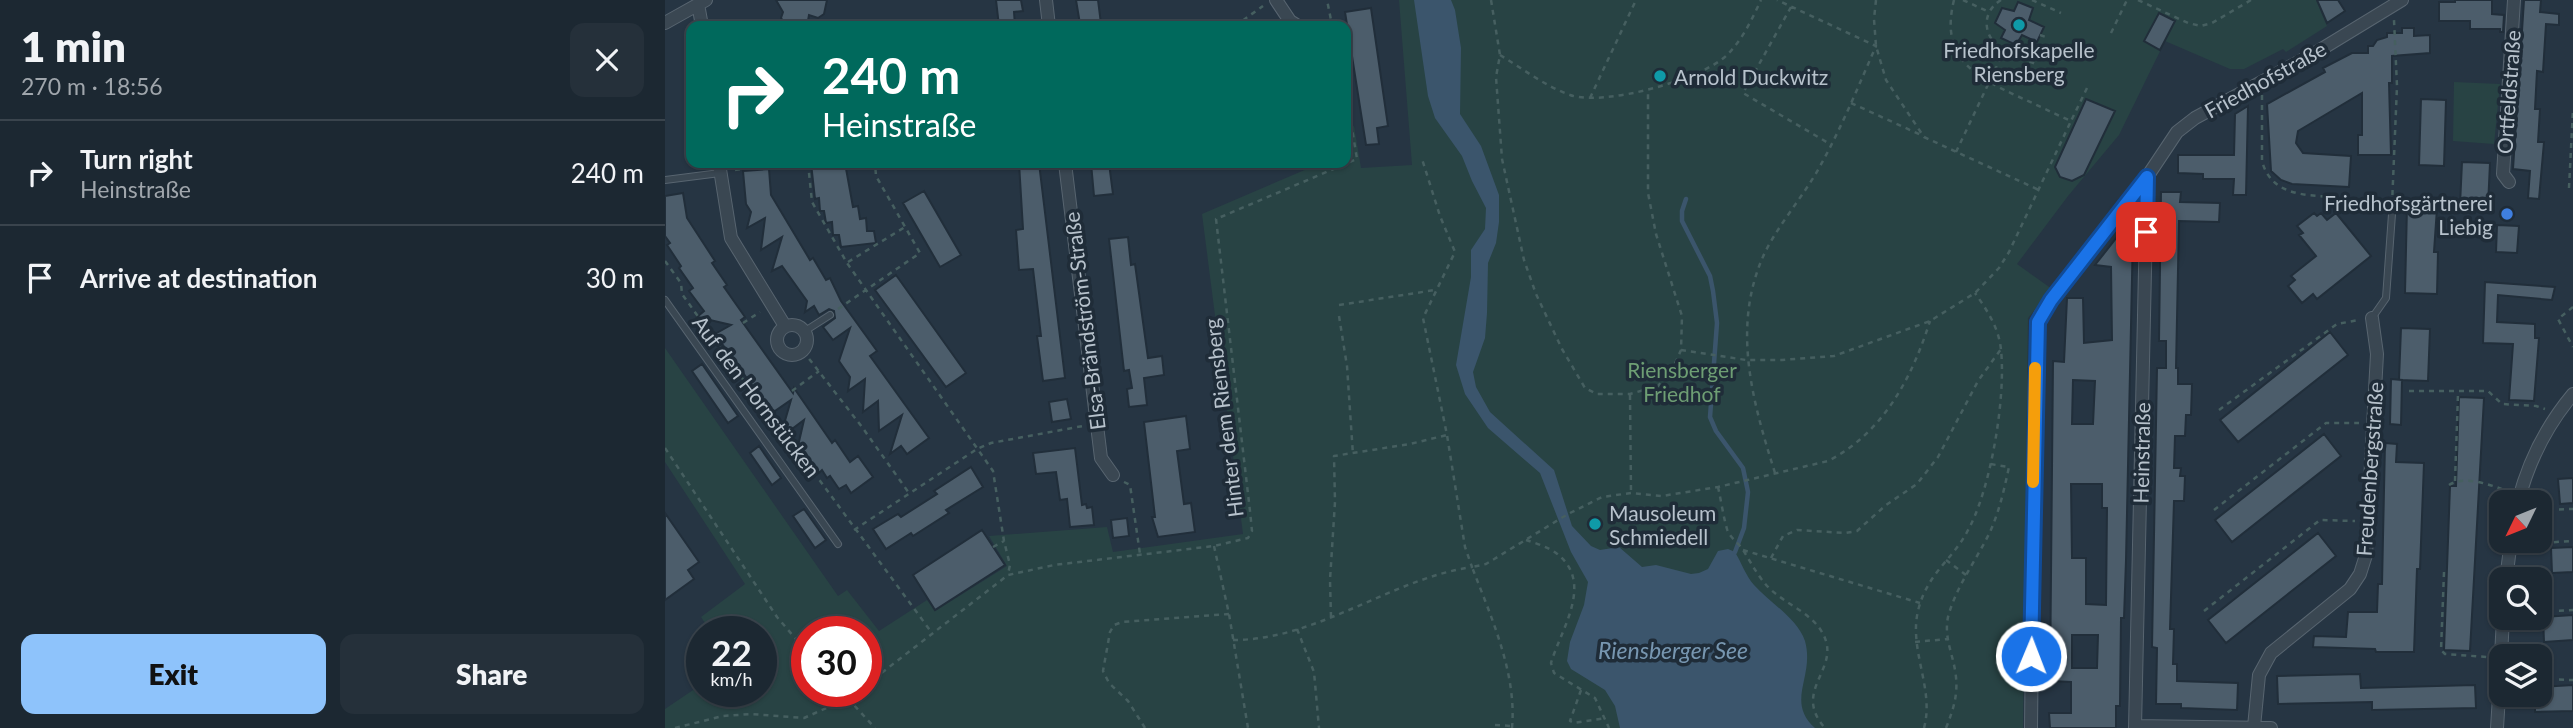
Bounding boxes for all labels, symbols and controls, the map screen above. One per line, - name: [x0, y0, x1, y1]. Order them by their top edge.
- marker: Friedhofskapelle Riensberg: [2011, 17, 2027, 33]
- text: 1 min: [21, 21, 126, 71]
- button: close: [570, 23, 644, 97]
- street label: Ortfeldstraße: [2491, 29, 2525, 155]
- street label: Friedhofstraße: [2200, 35, 2330, 123]
- place label: Friedhofskapelle Riensberg: [1943, 37, 2095, 86]
- text: 240 m: [822, 46, 960, 104]
- icon: right: [707, 49, 798, 140]
- place label: Arnold Duckwitz: [1674, 64, 1828, 89]
- marker: Arnold Duckwitz: [1652, 68, 1668, 84]
- text: 270 m · 18:56: [21, 72, 163, 100]
- text: Heinstraße: [822, 105, 976, 144]
- text: Turn right: [80, 143, 193, 175]
- icon: right: [21, 154, 59, 192]
- text: 240 m: [571, 157, 644, 189]
- text: Heinstraße: [80, 175, 191, 203]
- place label: Friedhofsgärtnerei Liebig: [2324, 190, 2493, 239]
- pin: [2116, 202, 2176, 262]
- marker: Friedhofsgärtnerei Liebig: [2499, 206, 2515, 222]
- street label: Elsa-Brändström-Straße: [1058, 211, 1110, 431]
- icon: arrive: [2127, 213, 2165, 251]
- icon: arrive: [21, 259, 59, 297]
- text: Arrive at destination: [80, 262, 317, 294]
- text: 30 m: [586, 262, 644, 294]
- street label: Auf den Hornstücken: [688, 310, 826, 482]
- street label: Hinter dem Riensberg: [1198, 317, 1248, 519]
- park label: Riensberger Friedhof: [1627, 357, 1737, 406]
- street label: Freudenbergstraße: [2350, 381, 2388, 557]
- street label: Heinstraße: [2128, 402, 2154, 504]
- north arrow: [2489, 490, 2551, 553]
- map controls: [2489, 490, 2552, 707]
- place label: Mausoleum Schmiedell: [1609, 500, 1716, 549]
- marker: Mausoleum Schmiedell: [1587, 516, 1603, 532]
- button: search: [2489, 567, 2552, 630]
- speed limit sign: 30: [791, 616, 882, 707]
- position arrow: [1994, 619, 2068, 693]
- text: 22: [711, 631, 752, 673]
- button: Exit: [21, 634, 326, 714]
- button: Share: [340, 634, 644, 714]
- water label: Riensberger See: [1598, 636, 1748, 664]
- button: layers: [2489, 644, 2552, 707]
- text: km/h: [710, 668, 753, 690]

